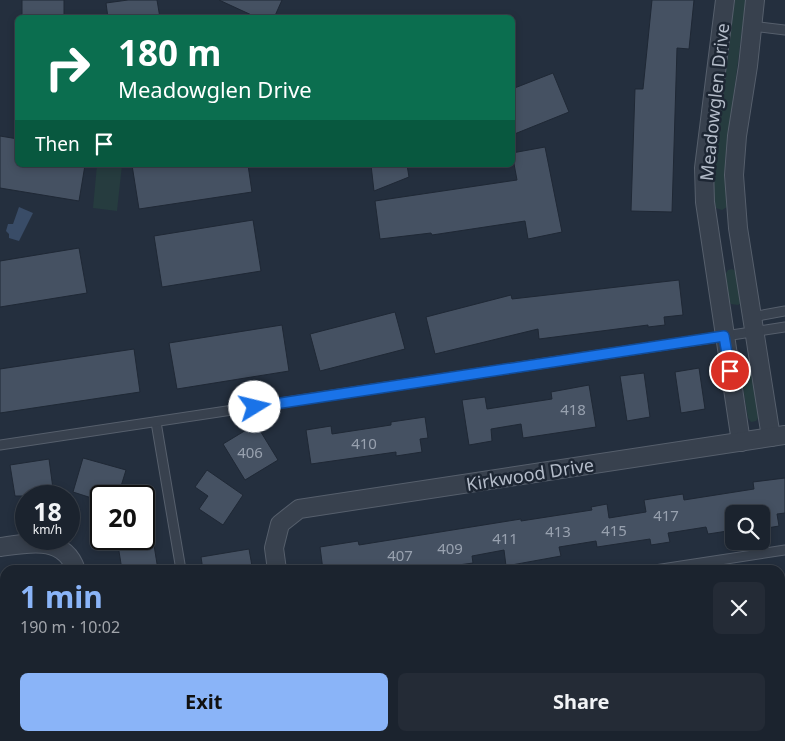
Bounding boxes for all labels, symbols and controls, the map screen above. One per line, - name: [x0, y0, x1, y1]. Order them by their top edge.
- street label: Meadowglen Drive: [694, 22, 734, 182]
- text: 180 m: [118, 29, 221, 76]
- icon: right: [35, 35, 100, 100]
- text: Meadowglen Drive: [118, 74, 312, 104]
- icon: arrive: [90, 130, 118, 158]
- text: Then: [35, 131, 80, 157]
- pin: [709, 350, 751, 392]
- icon: arrive: [716, 357, 744, 385]
- position arrow: [228, 380, 280, 432]
- house number: 418: [560, 399, 586, 419]
- house number: 410: [351, 433, 377, 453]
- house number: 406: [237, 442, 263, 462]
- street label: Kirkwood Drive: [464, 452, 596, 496]
- speed limit sign: 20: [90, 485, 155, 550]
- text: 18: [33, 494, 62, 528]
- house number: 417: [653, 505, 679, 525]
- map controls: [725, 505, 770, 550]
- button: search: [725, 505, 770, 550]
- house number: 415: [601, 520, 627, 540]
- text: km/h: [33, 521, 62, 538]
- house number: 413: [545, 521, 571, 541]
- house number: 411: [492, 528, 518, 548]
- house number: 409: [437, 538, 463, 558]
- house number: 407: [387, 545, 413, 565]
- text: 1 min: [20, 576, 103, 617]
- button: close: [713, 582, 765, 634]
- text: 190 m · 10:02: [20, 616, 120, 638]
- button: Exit: [20, 673, 388, 731]
- button: Share: [398, 673, 765, 731]

